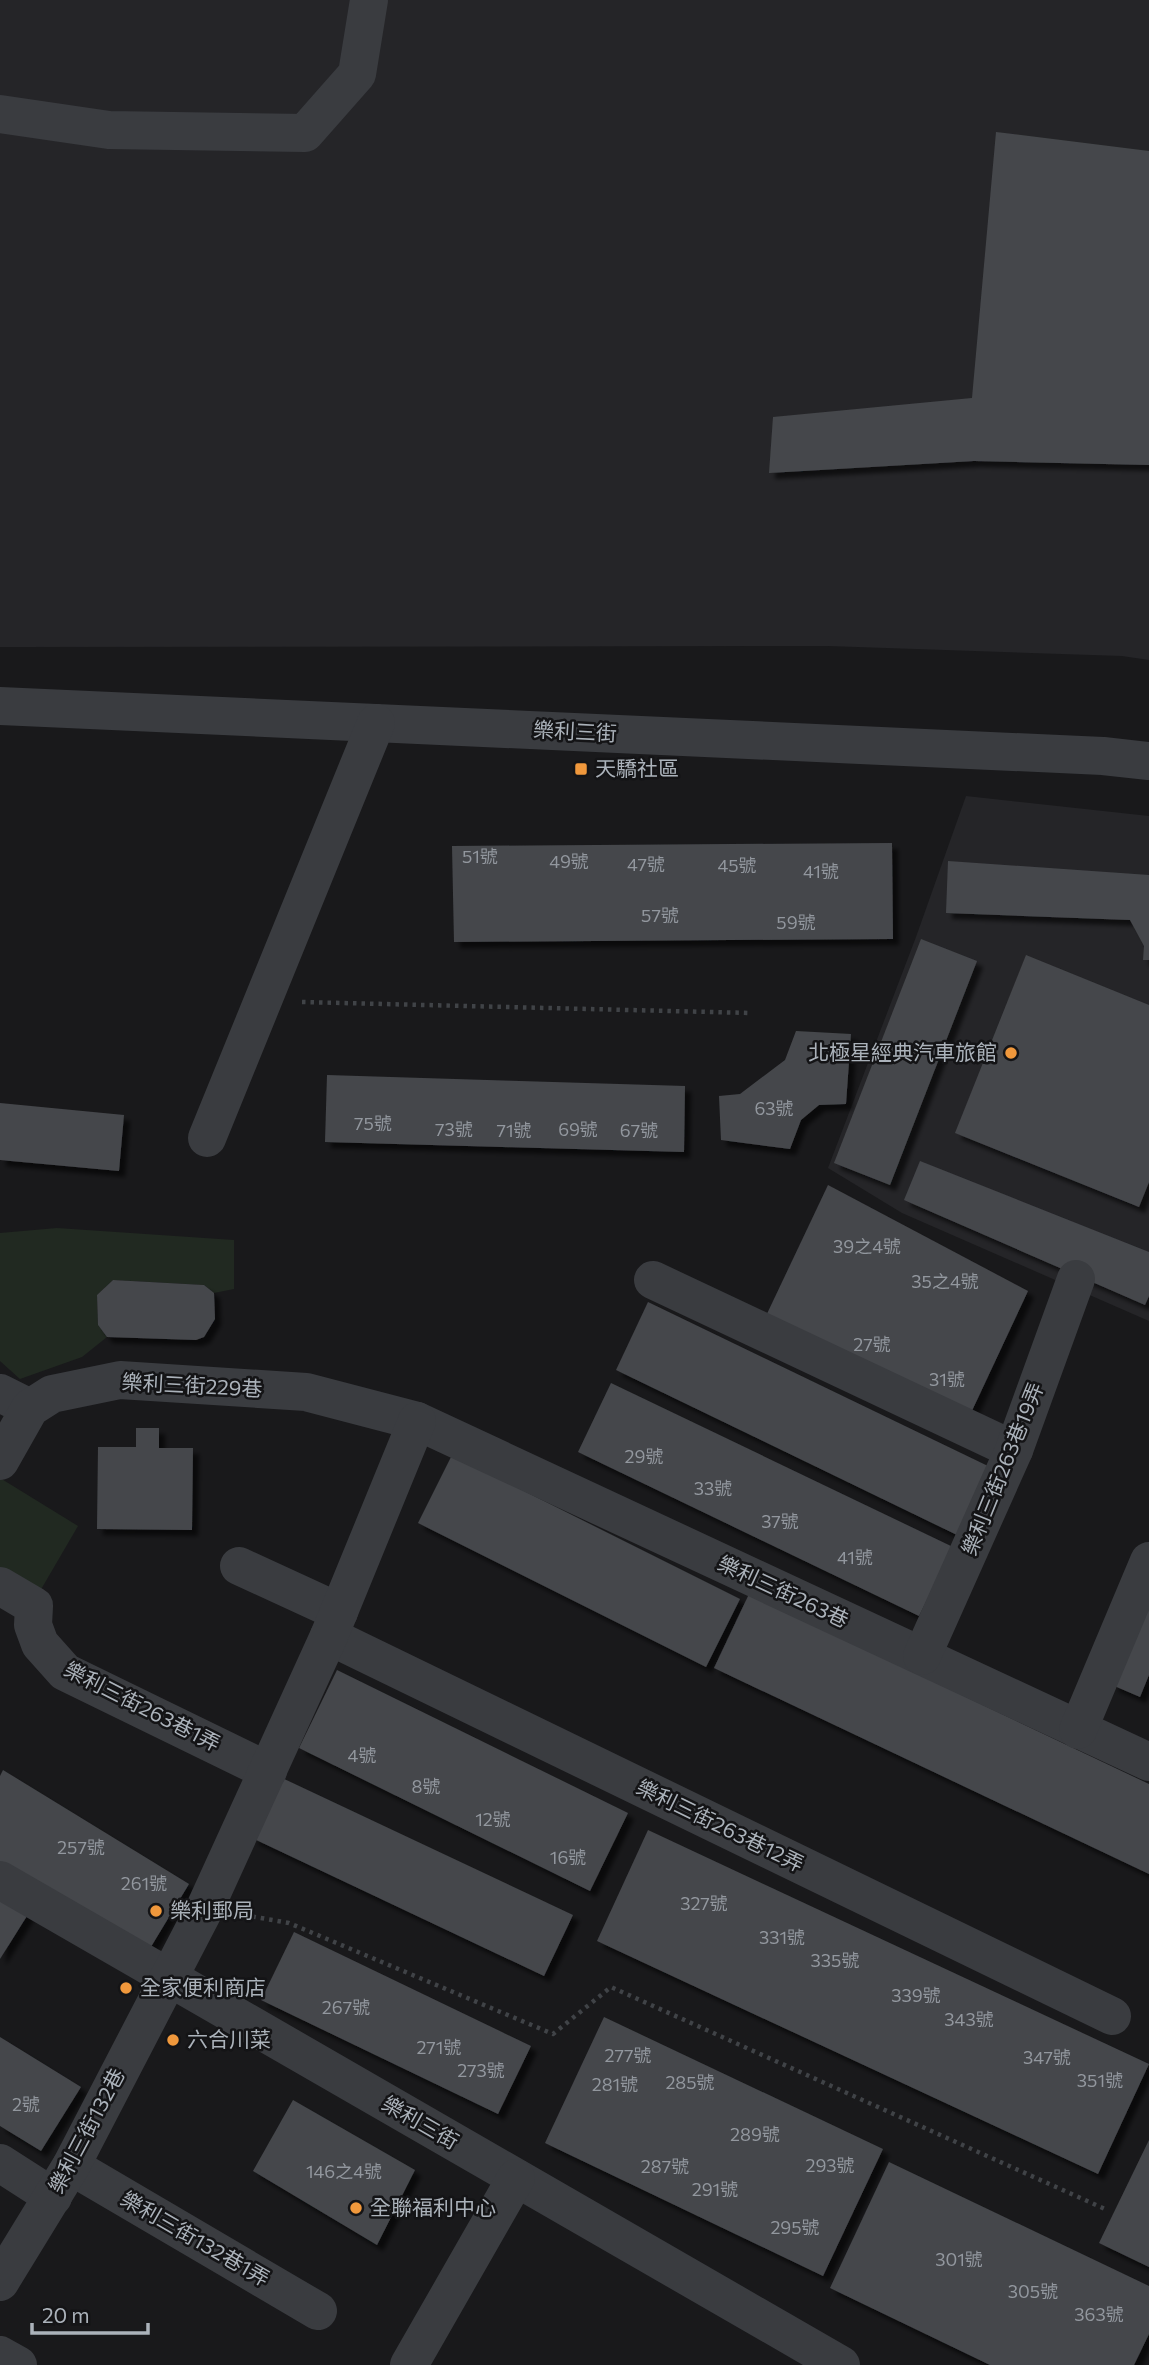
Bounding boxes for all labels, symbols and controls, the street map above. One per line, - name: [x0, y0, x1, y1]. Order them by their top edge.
- street label: 樂利三街: [532, 716, 618, 745]
- place label: 天驕社區: [595, 755, 679, 780]
- marker: 天驕社區: [573, 761, 589, 777]
- house number: 51號: [462, 845, 498, 867]
- house number: 49號: [549, 850, 589, 872]
- house number: 47號: [627, 853, 665, 875]
- house number: 45號: [717, 854, 757, 876]
- house number: 41號: [803, 860, 839, 882]
- house number: 57號: [641, 904, 679, 926]
- house number: 59號: [776, 911, 816, 933]
- place label: 北極星經典汽車旅館: [808, 1039, 997, 1064]
- marker: 北極星經典汽車旅館: [1003, 1045, 1019, 1061]
- house number: 63號: [754, 1097, 794, 1119]
- house number: 75號: [354, 1112, 392, 1134]
- house number: 73號: [435, 1118, 473, 1140]
- house number: 69號: [558, 1118, 598, 1140]
- house number: 71號: [496, 1119, 532, 1141]
- house number: 67號: [620, 1119, 658, 1141]
- house number: 39之4號: [833, 1235, 901, 1257]
- house number: 35之4號: [911, 1270, 979, 1292]
- house number: 27號: [853, 1333, 891, 1355]
- street label: 樂利三街229巷: [121, 1368, 263, 1401]
- house number: 31號: [929, 1368, 965, 1390]
- street label: 樂利三街263巷19弄: [956, 1378, 1048, 1558]
- house number: 29號: [625, 1445, 663, 1467]
- house number: 33號: [694, 1477, 732, 1499]
- house number: 37號: [761, 1510, 799, 1532]
- house number: 41號: [837, 1546, 873, 1568]
- street label: 樂利三街263巷: [714, 1549, 853, 1632]
- street label: 樂利三街263巷1弄: [61, 1656, 225, 1756]
- house number: 4號: [348, 1744, 376, 1766]
- street label: 樂利三街263巷12弄: [633, 1773, 808, 1876]
- house number: 8號: [412, 1775, 440, 1797]
- house number: 12號: [475, 1808, 511, 1830]
- house number: 257號: [57, 1836, 105, 1858]
- house number: 16號: [550, 1846, 586, 1868]
- house number: 261號: [121, 1872, 167, 1894]
- house number: 327號: [680, 1892, 728, 1914]
- place label: 樂利郵局: [170, 1897, 254, 1922]
- marker: 樂利郵局: [148, 1903, 164, 1919]
- house number: 331號: [759, 1926, 805, 1948]
- house number: 335號: [811, 1949, 859, 1971]
- place label: 全家便利商店: [140, 1974, 266, 1999]
- marker: 全家便利商店: [118, 1980, 134, 1996]
- house number: 339號: [891, 1984, 941, 2006]
- house number: 267號: [322, 1996, 370, 2018]
- house number: 343號: [944, 2008, 994, 2030]
- place label: 六合川菜: [187, 2026, 271, 2051]
- marker: 六合川菜: [165, 2032, 181, 2048]
- house number: 271號: [416, 2036, 462, 2058]
- house number: 277號: [605, 2044, 651, 2066]
- house number: 347號: [1023, 2046, 1071, 2068]
- house number: 273號: [457, 2059, 505, 2081]
- street label: 樂利三街132巷: [42, 2064, 129, 2197]
- house number: 351號: [1077, 2069, 1123, 2091]
- house number: 285號: [665, 2071, 715, 2093]
- house number: 281號: [592, 2073, 638, 2095]
- street label: 樂利三街: [378, 2090, 463, 2154]
- house number: 2號: [12, 2093, 40, 2115]
- house number: 289號: [730, 2123, 780, 2145]
- house number: 293號: [805, 2154, 855, 2176]
- house number: 287號: [641, 2155, 689, 2177]
- house number: 146之4號: [306, 2160, 382, 2182]
- house number: 291號: [692, 2178, 738, 2200]
- street label: 樂利三街132巷1弄: [117, 2185, 275, 2290]
- place label: 全聯福利中心: [370, 2194, 496, 2219]
- marker: 全聯福利中心: [348, 2200, 364, 2216]
- house number: 295號: [770, 2216, 820, 2238]
- house number: 301號: [935, 2248, 983, 2270]
- house number: 305號: [1008, 2280, 1058, 2302]
- scale bar: [32, 2292, 147, 2336]
- text: 20 m: [42, 2302, 90, 2327]
- house number: 363號: [1074, 2303, 1124, 2325]

